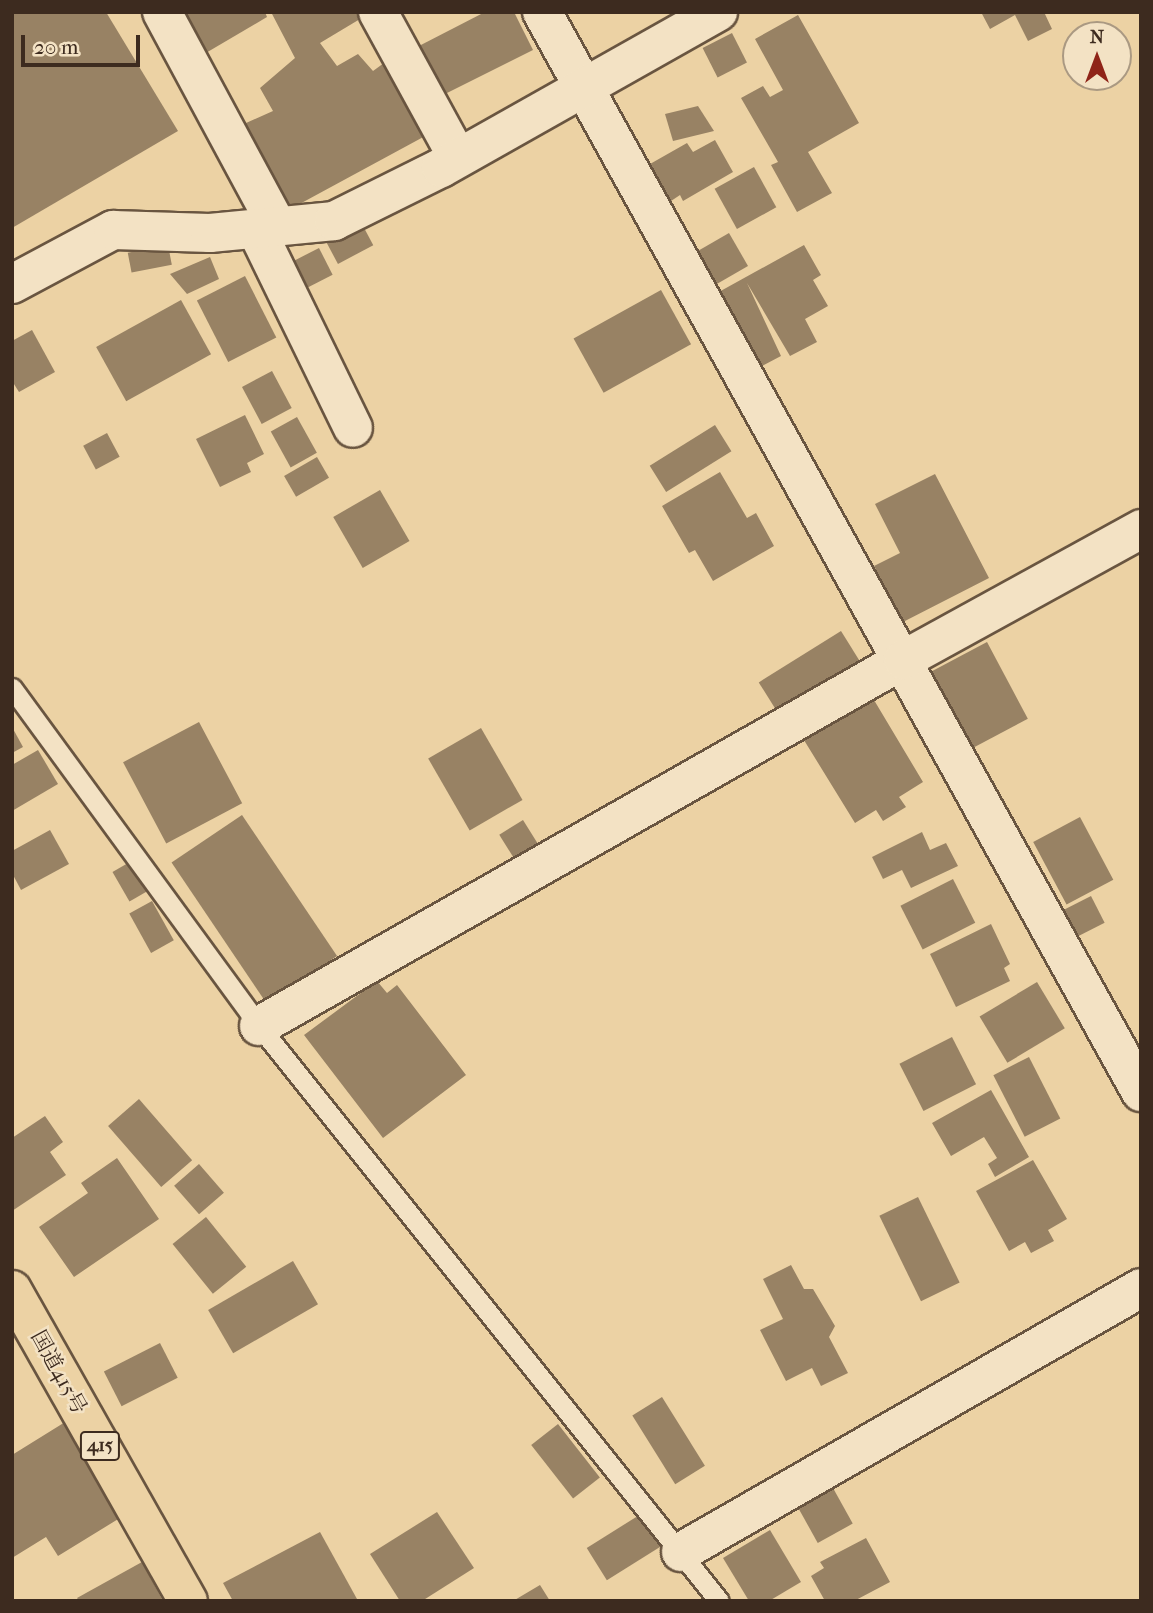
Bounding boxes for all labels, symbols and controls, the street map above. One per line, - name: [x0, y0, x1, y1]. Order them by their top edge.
- scale bar: [24, 21, 144, 65]
- north arrow: [1062, 21, 1132, 91]
- text: N: [1090, 26, 1104, 48]
- text: 20 m: [34, 35, 78, 59]
- street label: 国道415号: [26, 1326, 92, 1418]
- road number: 415: [79, 1430, 121, 1462]

